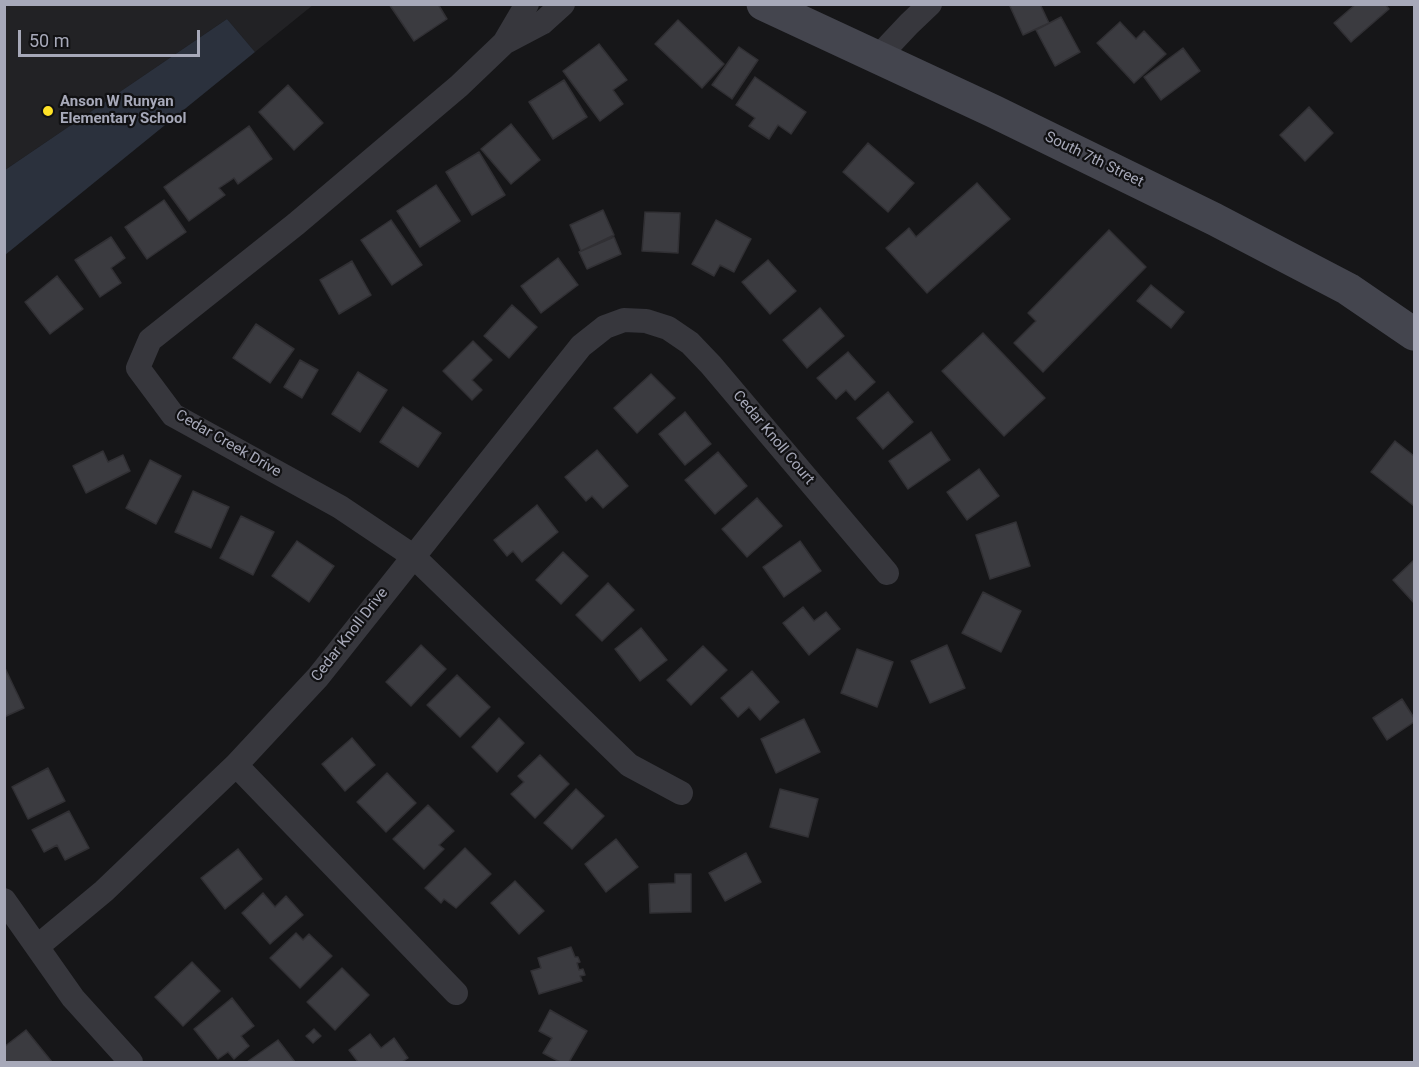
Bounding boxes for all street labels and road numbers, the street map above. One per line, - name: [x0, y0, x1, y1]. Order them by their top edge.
- street label: South 7th Street: [1042, 128, 1146, 192]
- street label: Cedar Knoll Court: [728, 387, 818, 489]
- street label: Cedar Creek Drive: [172, 407, 284, 481]
- street label: Cedar Knoll Drive: [308, 585, 392, 685]

